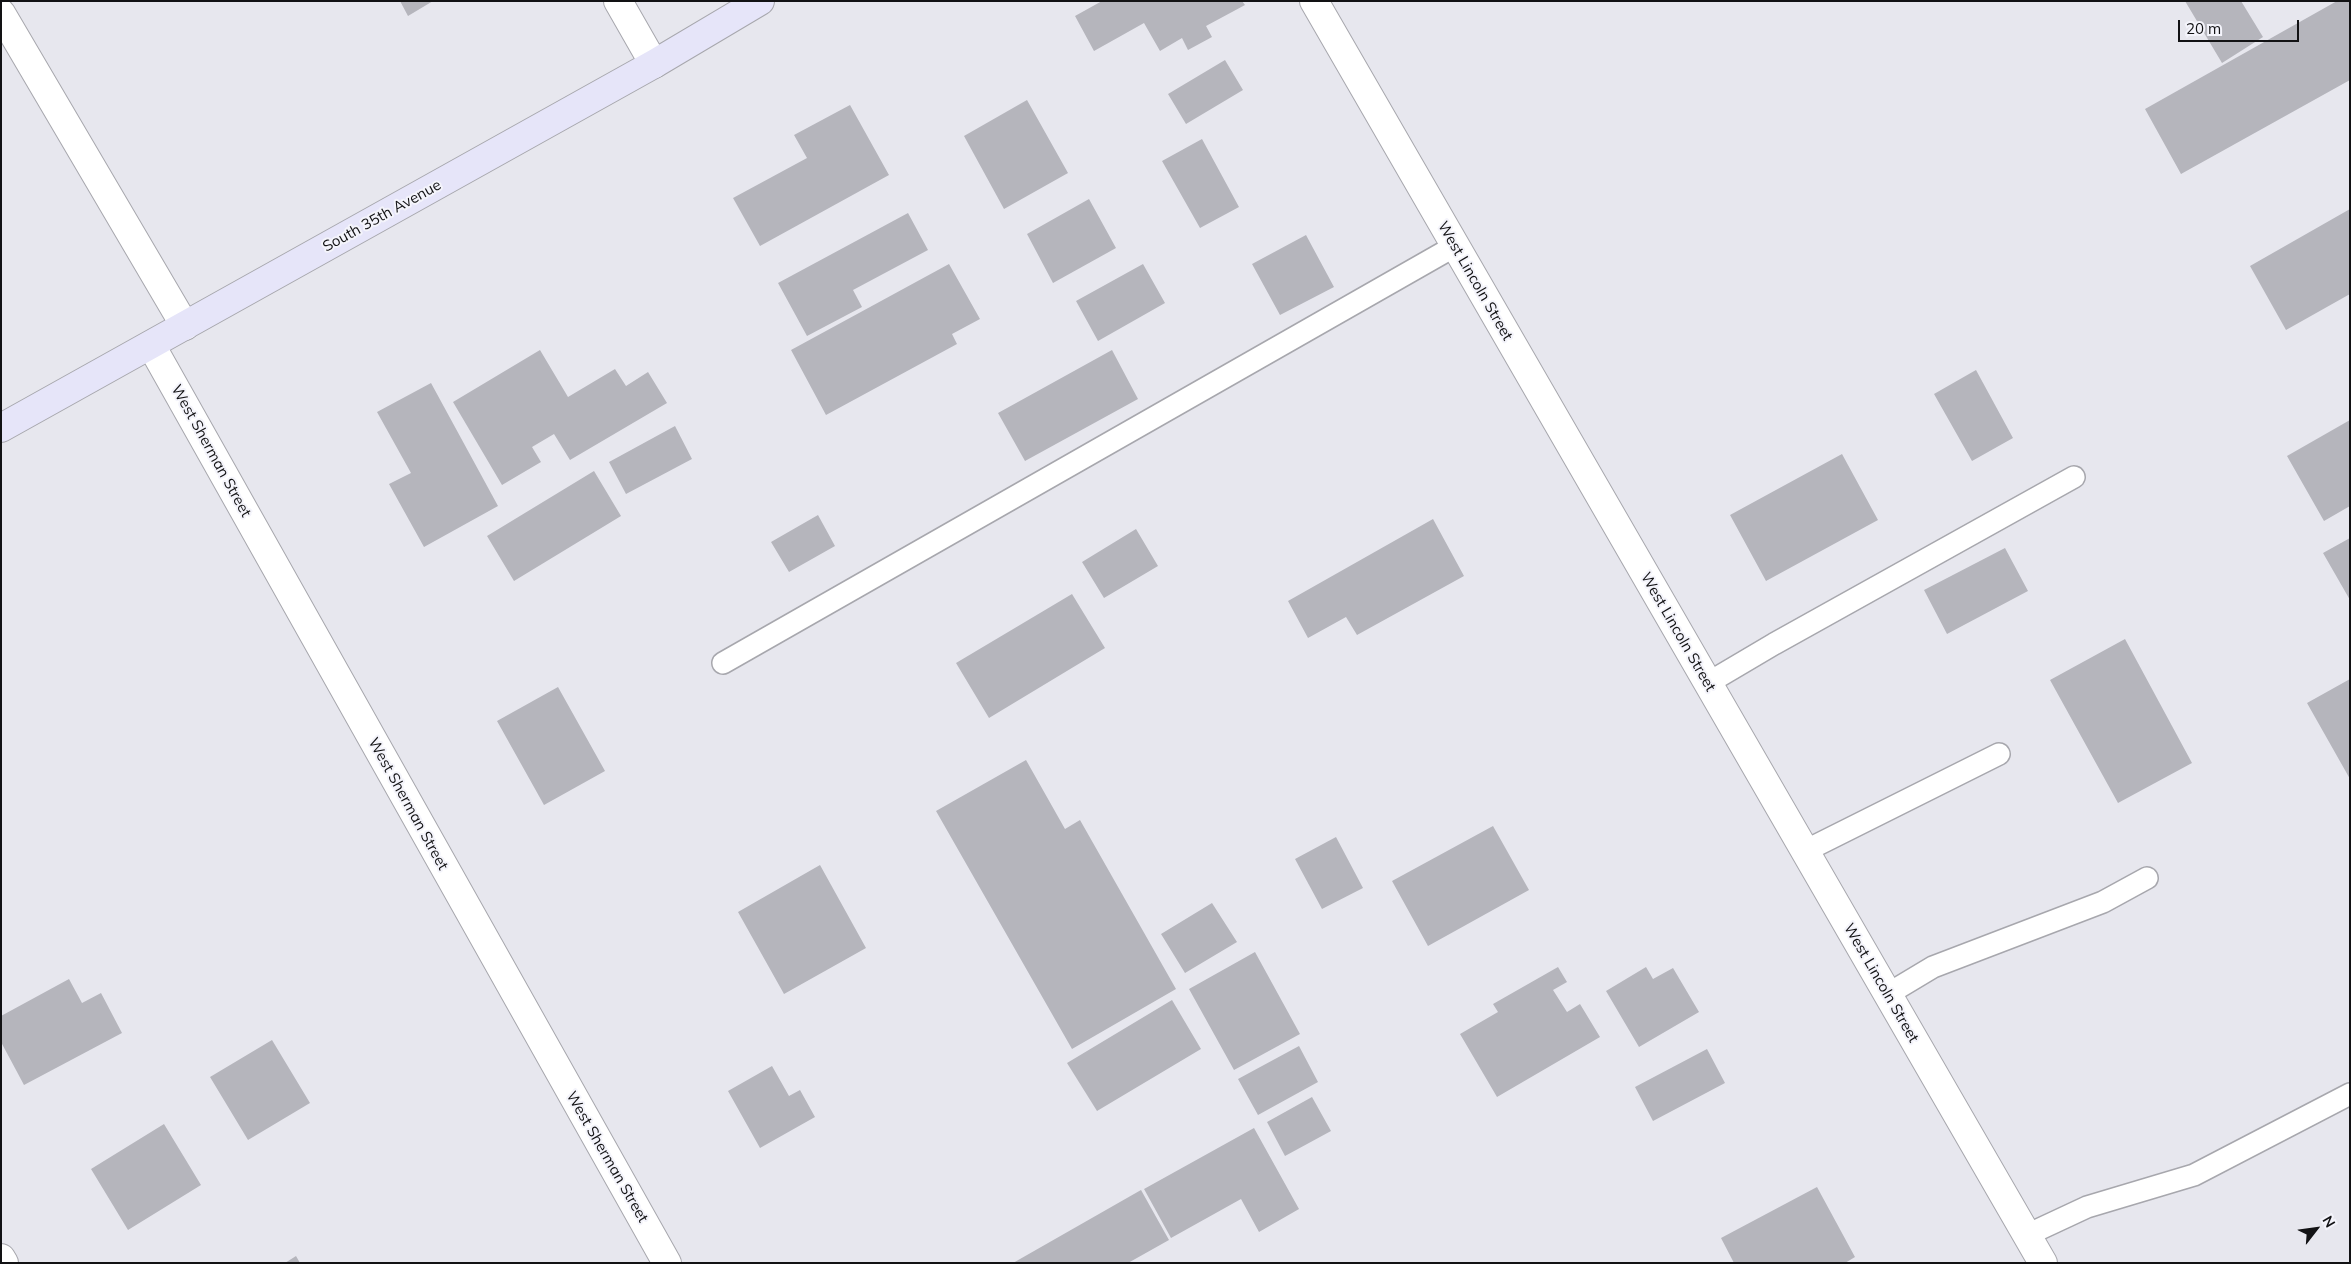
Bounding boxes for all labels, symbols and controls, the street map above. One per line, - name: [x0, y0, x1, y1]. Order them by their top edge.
- scale bar: [2181, 10, 2302, 42]
- text: 20 m: [2186, 19, 2221, 38]
- street label: South 35th Avenue: [320, 176, 444, 256]
- street label: West Lincoln Street: [1434, 218, 1516, 344]
- street label: West Sherman Street: [167, 382, 255, 520]
- street label: West Lincoln Street: [1637, 569, 1719, 695]
- street label: West Sherman Street: [364, 735, 452, 873]
- street label: West Lincoln Street: [1840, 920, 1922, 1046]
- street label: West Sherman Street: [562, 1088, 652, 1226]
- north arrow: [2291, 1204, 2341, 1254]
- text: N: [2319, 1212, 2339, 1231]

